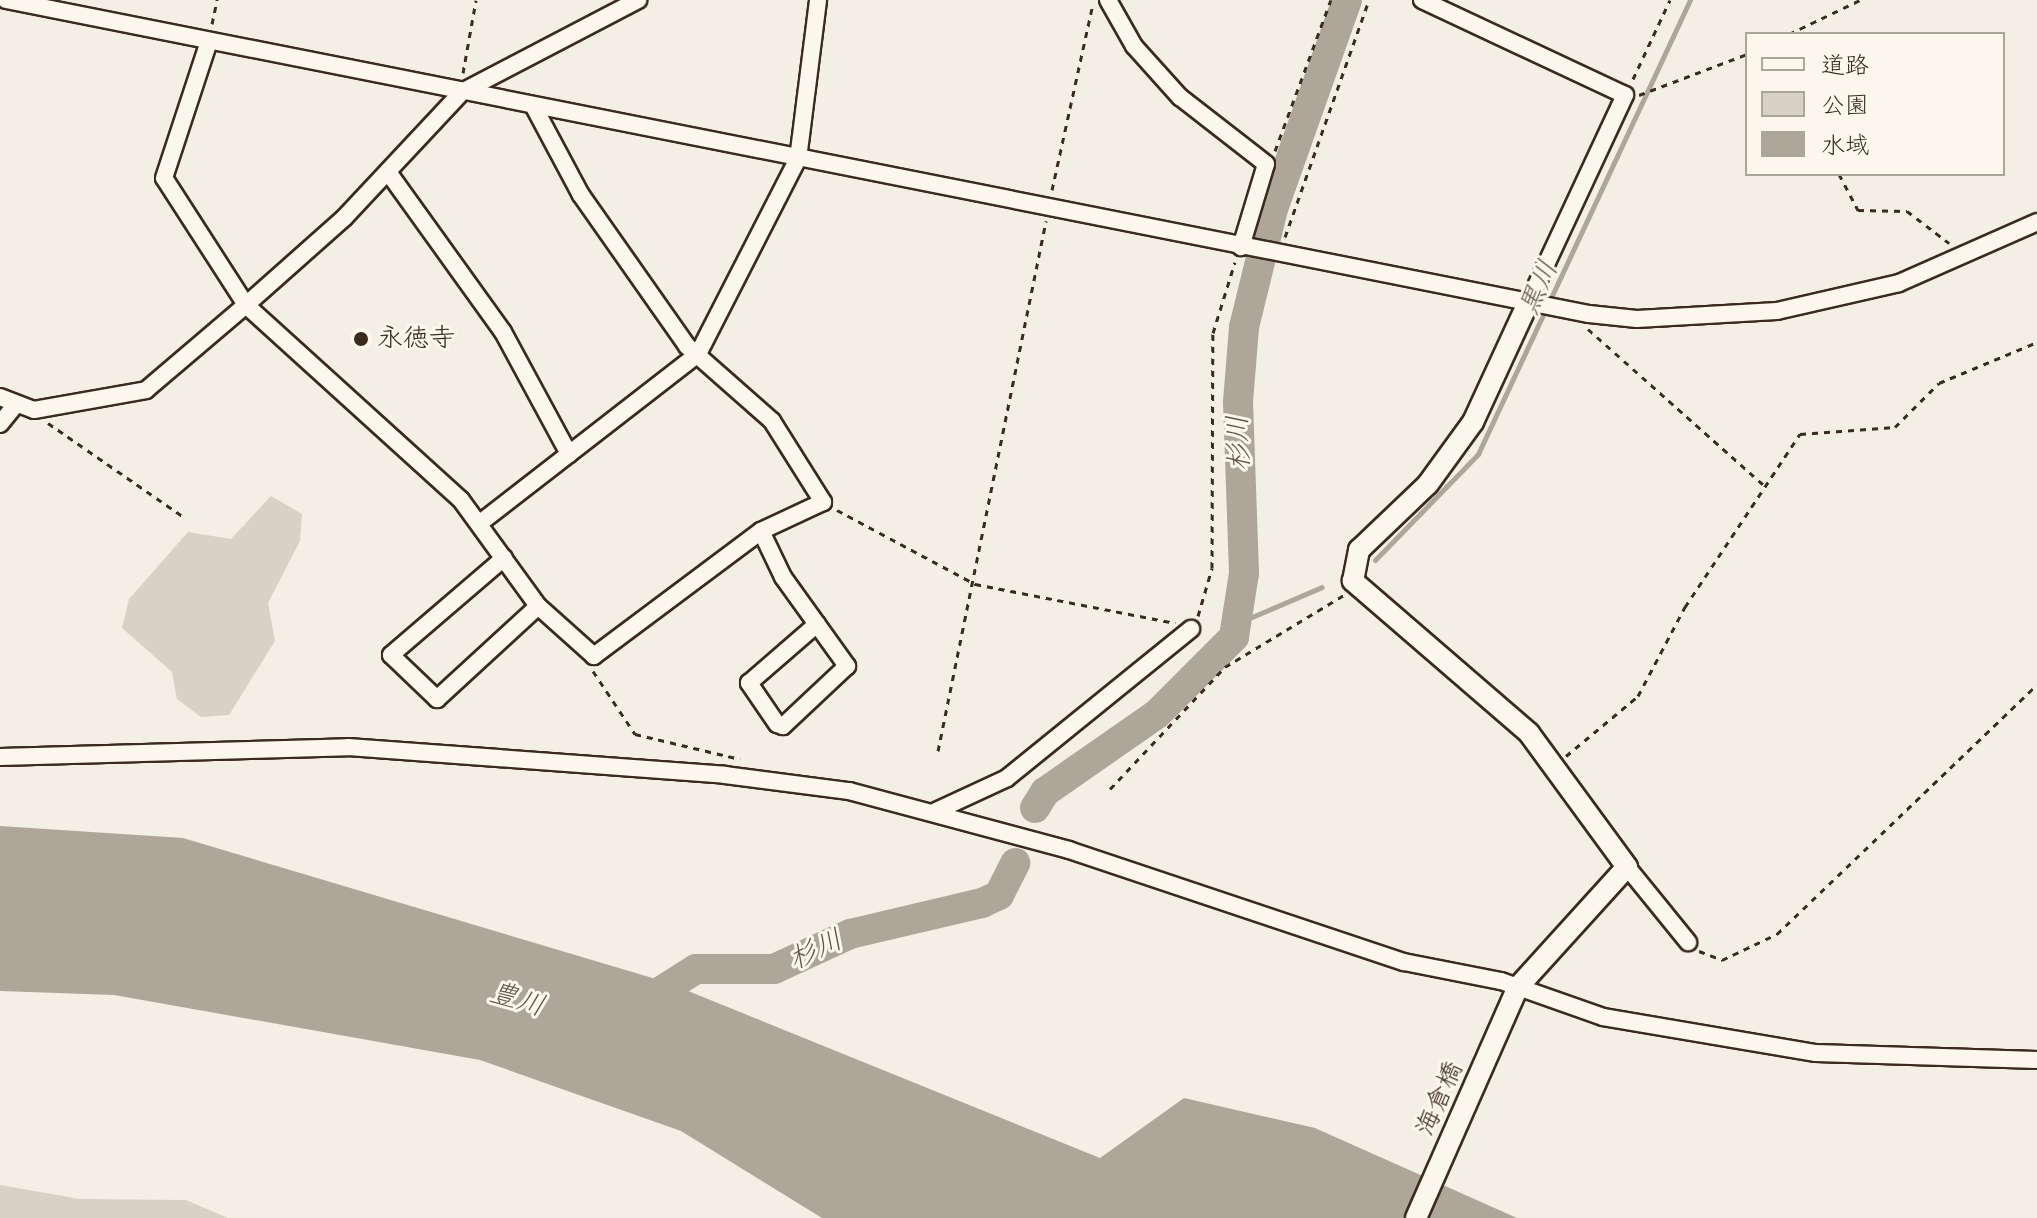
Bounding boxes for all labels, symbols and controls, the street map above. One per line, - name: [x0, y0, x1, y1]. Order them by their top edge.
- legend: [1745, 32, 2005, 176]
- text: 道路: [1821, 49, 1869, 83]
- text: 公園: [1821, 89, 1869, 123]
- text: 水域: [1821, 129, 1869, 163]
- water label: 黒川: [1512, 256, 1566, 320]
- place label: 永徳寺: [377, 323, 455, 355]
- marker: 永徳寺: [352, 330, 370, 348]
- water label: 杉川: [1221, 414, 1257, 472]
- water label: 杉川: [784, 923, 848, 977]
- water label: 豊川: [485, 976, 549, 1024]
- street label: 海倉橋: [1410, 1057, 1470, 1141]

